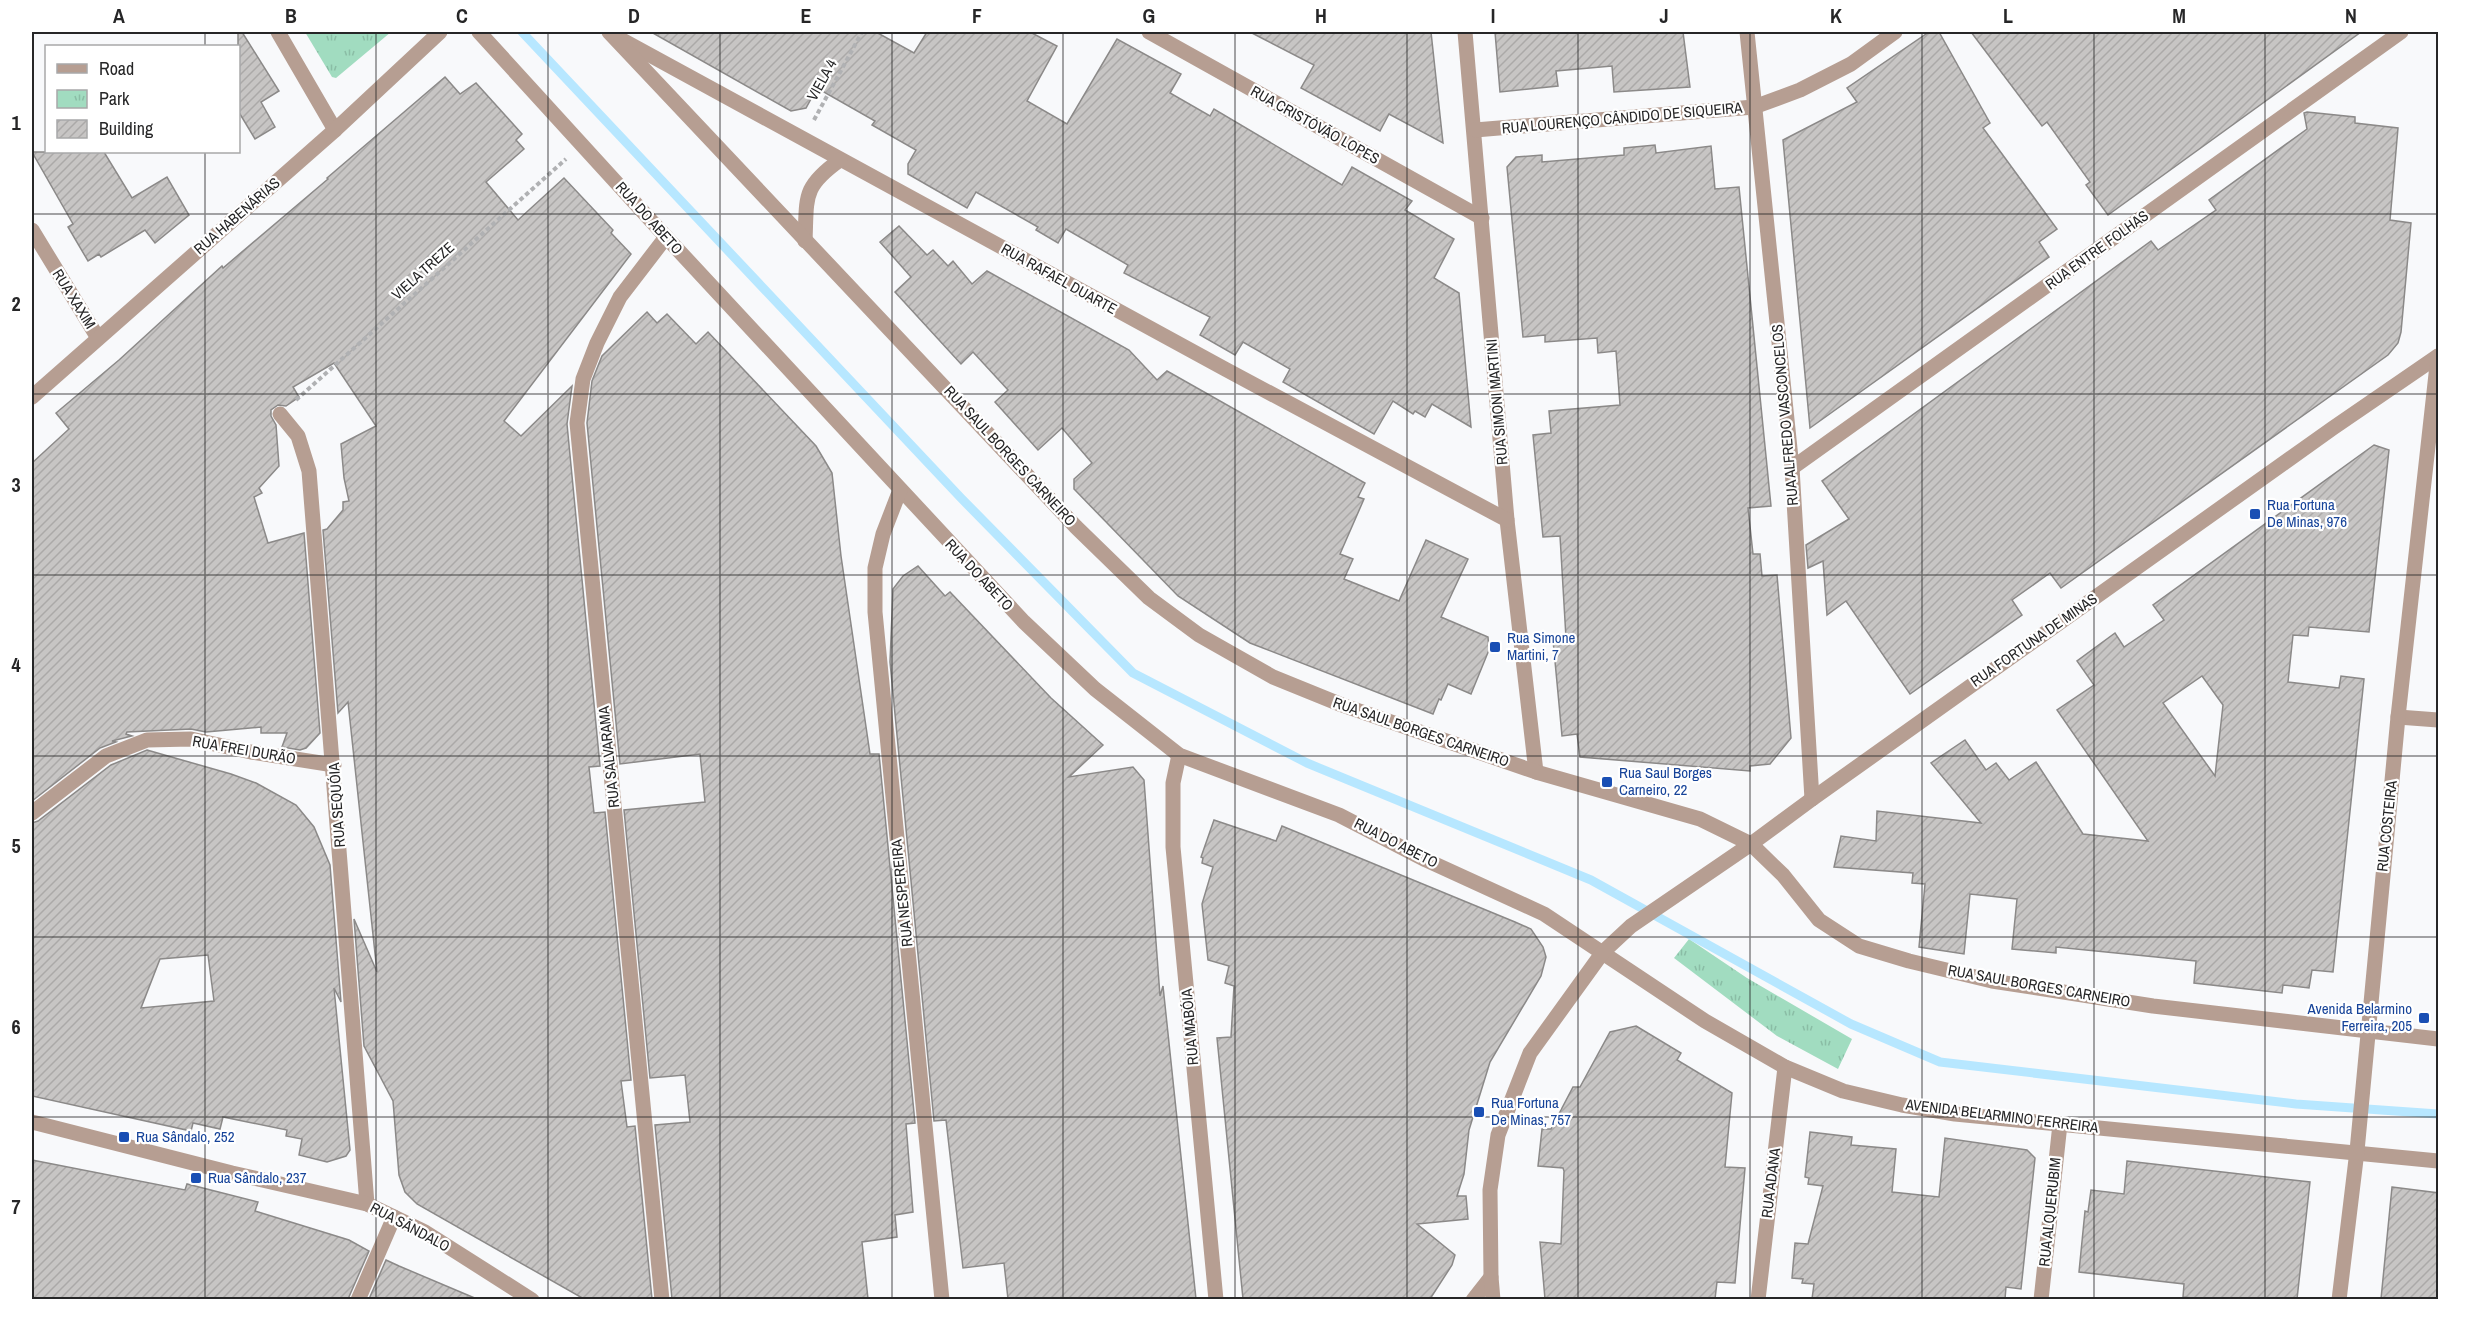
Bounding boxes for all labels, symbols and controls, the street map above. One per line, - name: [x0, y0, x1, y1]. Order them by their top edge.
- text: A: [113, 2, 125, 29]
- text: B: [285, 2, 297, 29]
- text: C: [456, 2, 468, 29]
- text: D: [628, 2, 640, 29]
- text: E: [801, 2, 812, 29]
- text: F: [972, 2, 982, 29]
- text: G: [1143, 2, 1155, 29]
- text: H: [1315, 2, 1327, 29]
- text: I: [1491, 2, 1495, 29]
- text: J: [1659, 2, 1669, 29]
- text: K: [1830, 2, 1842, 29]
- text: L: [2003, 2, 2013, 29]
- text: M: [2172, 2, 2186, 29]
- text: N: [2345, 2, 2357, 29]
- legend: [45, 45, 240, 153]
- street label: VIELA 4: [802, 55, 842, 104]
- text: Road: [99, 56, 134, 81]
- street label: RUA CRISTÓVÃO LOPES: [1247, 80, 1384, 169]
- text: Park: [99, 86, 130, 111]
- street label: RUA LOURENÇO CÂNDIDO DE SIQUEIRA: [1501, 96, 1744, 138]
- text: 1: [11, 109, 21, 136]
- text: Building: [99, 116, 154, 141]
- street label: RUA HABENÁRIAS: [189, 172, 284, 259]
- street label: RUA DO ABETO: [611, 177, 688, 259]
- street label: RUA ENTRE FOLHAS: [2041, 205, 2153, 294]
- street label: VIELA TREZE: [387, 237, 459, 304]
- street label: RUA RAFAEL DUARTE: [998, 238, 1121, 319]
- street label: RUA XAXIM: [48, 265, 101, 333]
- text: 2: [11, 290, 21, 317]
- street label: RUA ALFREDO VASCONCELOS: [1766, 323, 1803, 507]
- street label: RUA SIMONI MARTINI: [1481, 338, 1512, 466]
- street label: RUA SAUL BORGES CARNEIRO: [940, 381, 1081, 530]
- text: 3: [11, 471, 21, 498]
- place label: Rua Fortuna De Minas, 976: [2267, 494, 2347, 532]
- marker: Rua Fortuna De Minas, 976: [2248, 507, 2262, 521]
- street label: RUA DO ABETO: [941, 534, 1018, 615]
- street label: RUA FORTUNA DE MINAS: [1966, 588, 2101, 691]
- place label: Rua Simone Martini, 7: [1507, 627, 1576, 665]
- marker: Rua Simone Martini, 7: [1488, 640, 1502, 654]
- text: 4: [11, 651, 21, 678]
- street label: RUA SAUL BORGES CARNEIRO: [1330, 692, 1512, 772]
- street label: RUA SALVARAMA: [593, 704, 624, 809]
- street label: RUA FREI DURÃO: [191, 730, 297, 769]
- street label: RUA SEQUÓIA: [323, 761, 350, 848]
- place label: Rua Saul Borges Carneiro, 22: [1619, 762, 1712, 800]
- marker: Rua Saul Borges Carneiro, 22: [1600, 775, 1614, 789]
- street label: RUA COSTEIRA: [2371, 779, 2402, 873]
- street label: RUA DO ABETO: [1351, 812, 1442, 873]
- text: 5: [11, 832, 21, 859]
- street label: RUA NESPEREIRA: [885, 837, 918, 948]
- street label: RUA SAUL BORGES CARNEIRO: [1946, 959, 2132, 1012]
- street label: RUA MABÓIA: [1176, 987, 1203, 1066]
- place label: Avenida Belarmino Ferreira, 205: [2307, 998, 2412, 1036]
- marker: Avenida Belarmino Ferreira, 205: [2417, 1011, 2431, 1025]
- text: 6: [11, 1013, 21, 1040]
- place label: Rua Fortuna De Minas, 757: [1491, 1092, 1571, 1130]
- street label: AVENIDA BELARMINO FERREIRA: [1904, 1093, 2100, 1138]
- marker: Rua Fortuna De Minas, 757: [1472, 1105, 1486, 1119]
- place label: Rua Sândalo, 252: [136, 1126, 235, 1147]
- marker: Rua Sândalo, 252: [117, 1130, 131, 1144]
- street label: RUA ADANA: [1756, 1146, 1785, 1219]
- street label: RUA ALQUERUBIM: [2033, 1156, 2066, 1267]
- place label: Rua Sândalo, 237: [208, 1167, 307, 1188]
- marker: Rua Sândalo, 237: [189, 1171, 203, 1185]
- text: 7: [11, 1193, 21, 1220]
- street label: RUA SÃNDALO: [367, 1197, 454, 1256]

